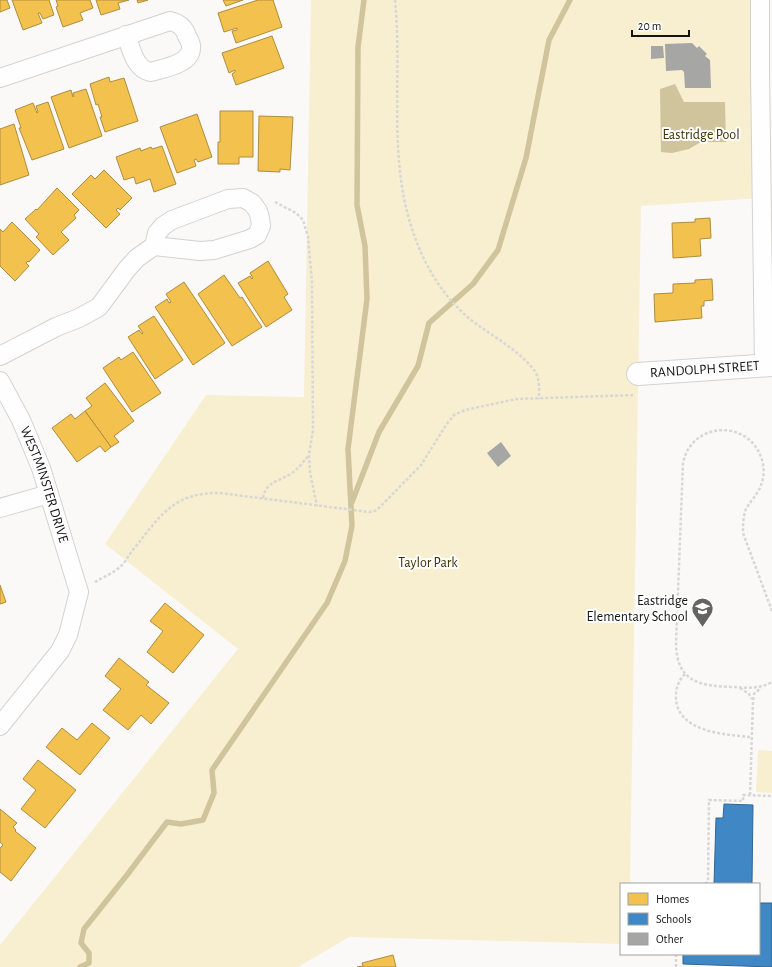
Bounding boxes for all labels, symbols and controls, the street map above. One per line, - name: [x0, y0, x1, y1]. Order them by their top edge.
- scale bar: [632, 12, 689, 38]
- text: 20 m: [638, 20, 661, 32]
- park label: Eastridge Pool: [662, 128, 740, 142]
- street label: RANDOLPH STREET: [650, 359, 760, 380]
- street label: WESTMINSTER DRIVE: [17, 424, 71, 545]
- park label: Taylor Park: [398, 556, 458, 570]
- place label: Eastridge Elementary School: [587, 594, 688, 624]
- school or university icon: Eastridge Elementary School: [690, 596, 716, 629]
- legend: [620, 883, 760, 955]
- text: Homes: [656, 893, 689, 905]
- text: Schools: [656, 913, 691, 925]
- text: Other: [656, 933, 683, 945]

